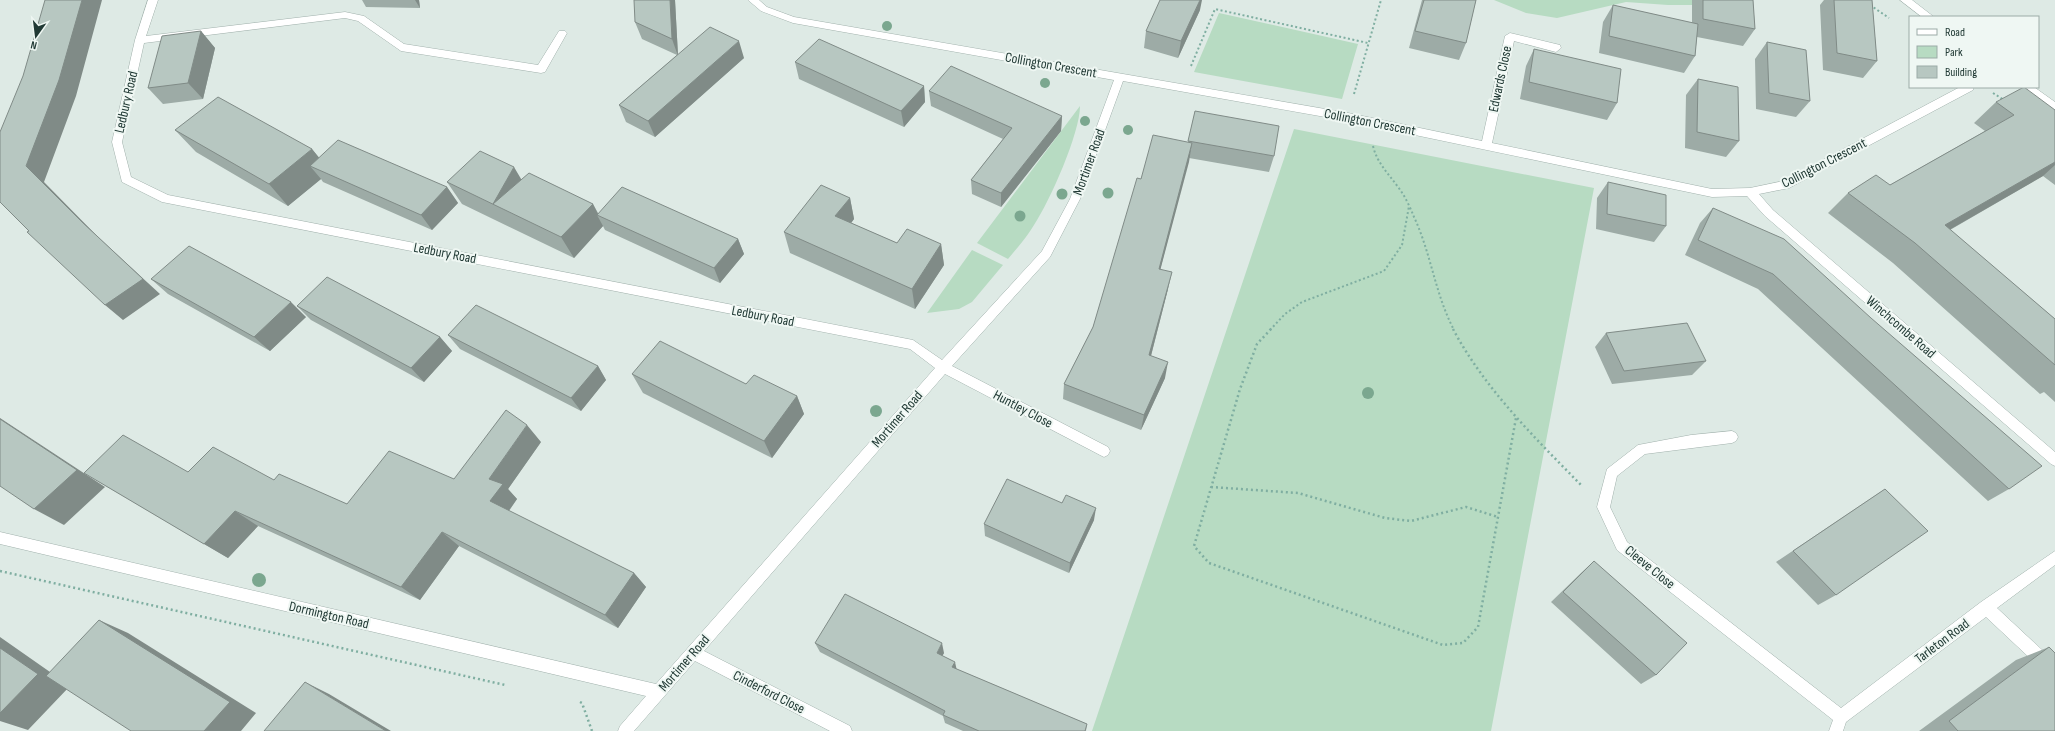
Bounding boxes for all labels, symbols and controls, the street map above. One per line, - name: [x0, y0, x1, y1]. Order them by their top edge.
- north arrow: [16, 16, 56, 56]
- legend: [1909, 16, 2039, 88]
- text: Road: [1945, 25, 1965, 40]
- text: N: [29, 38, 38, 52]
- street label: Edwards Close: [1485, 44, 1515, 114]
- text: Park: [1945, 45, 1963, 60]
- street label: Collington Crescent: [1004, 49, 1098, 81]
- text: Building: [1945, 65, 1977, 80]
- street label: Ledbury Road: [111, 69, 141, 135]
- street label: Collington Crescent: [1323, 105, 1417, 139]
- street label: Mortimer Road: [1069, 126, 1109, 198]
- street label: Collington Crescent: [1779, 134, 1869, 192]
- street label: Ledbury Road: [412, 239, 478, 267]
- street label: Winchcombe Road: [1863, 292, 1939, 362]
- street label: Ledbury Road: [730, 302, 796, 330]
- street label: Huntley Close: [990, 386, 1056, 432]
- street label: Mortimer Road: [868, 387, 926, 451]
- street label: Cleeve Close: [1622, 542, 1678, 592]
- street label: Dormington Road: [287, 598, 371, 632]
- street label: Tarleton Road: [1911, 615, 1973, 667]
- street label: Mortimer Road: [655, 631, 713, 695]
- street label: Cinderford Close: [730, 667, 808, 717]

